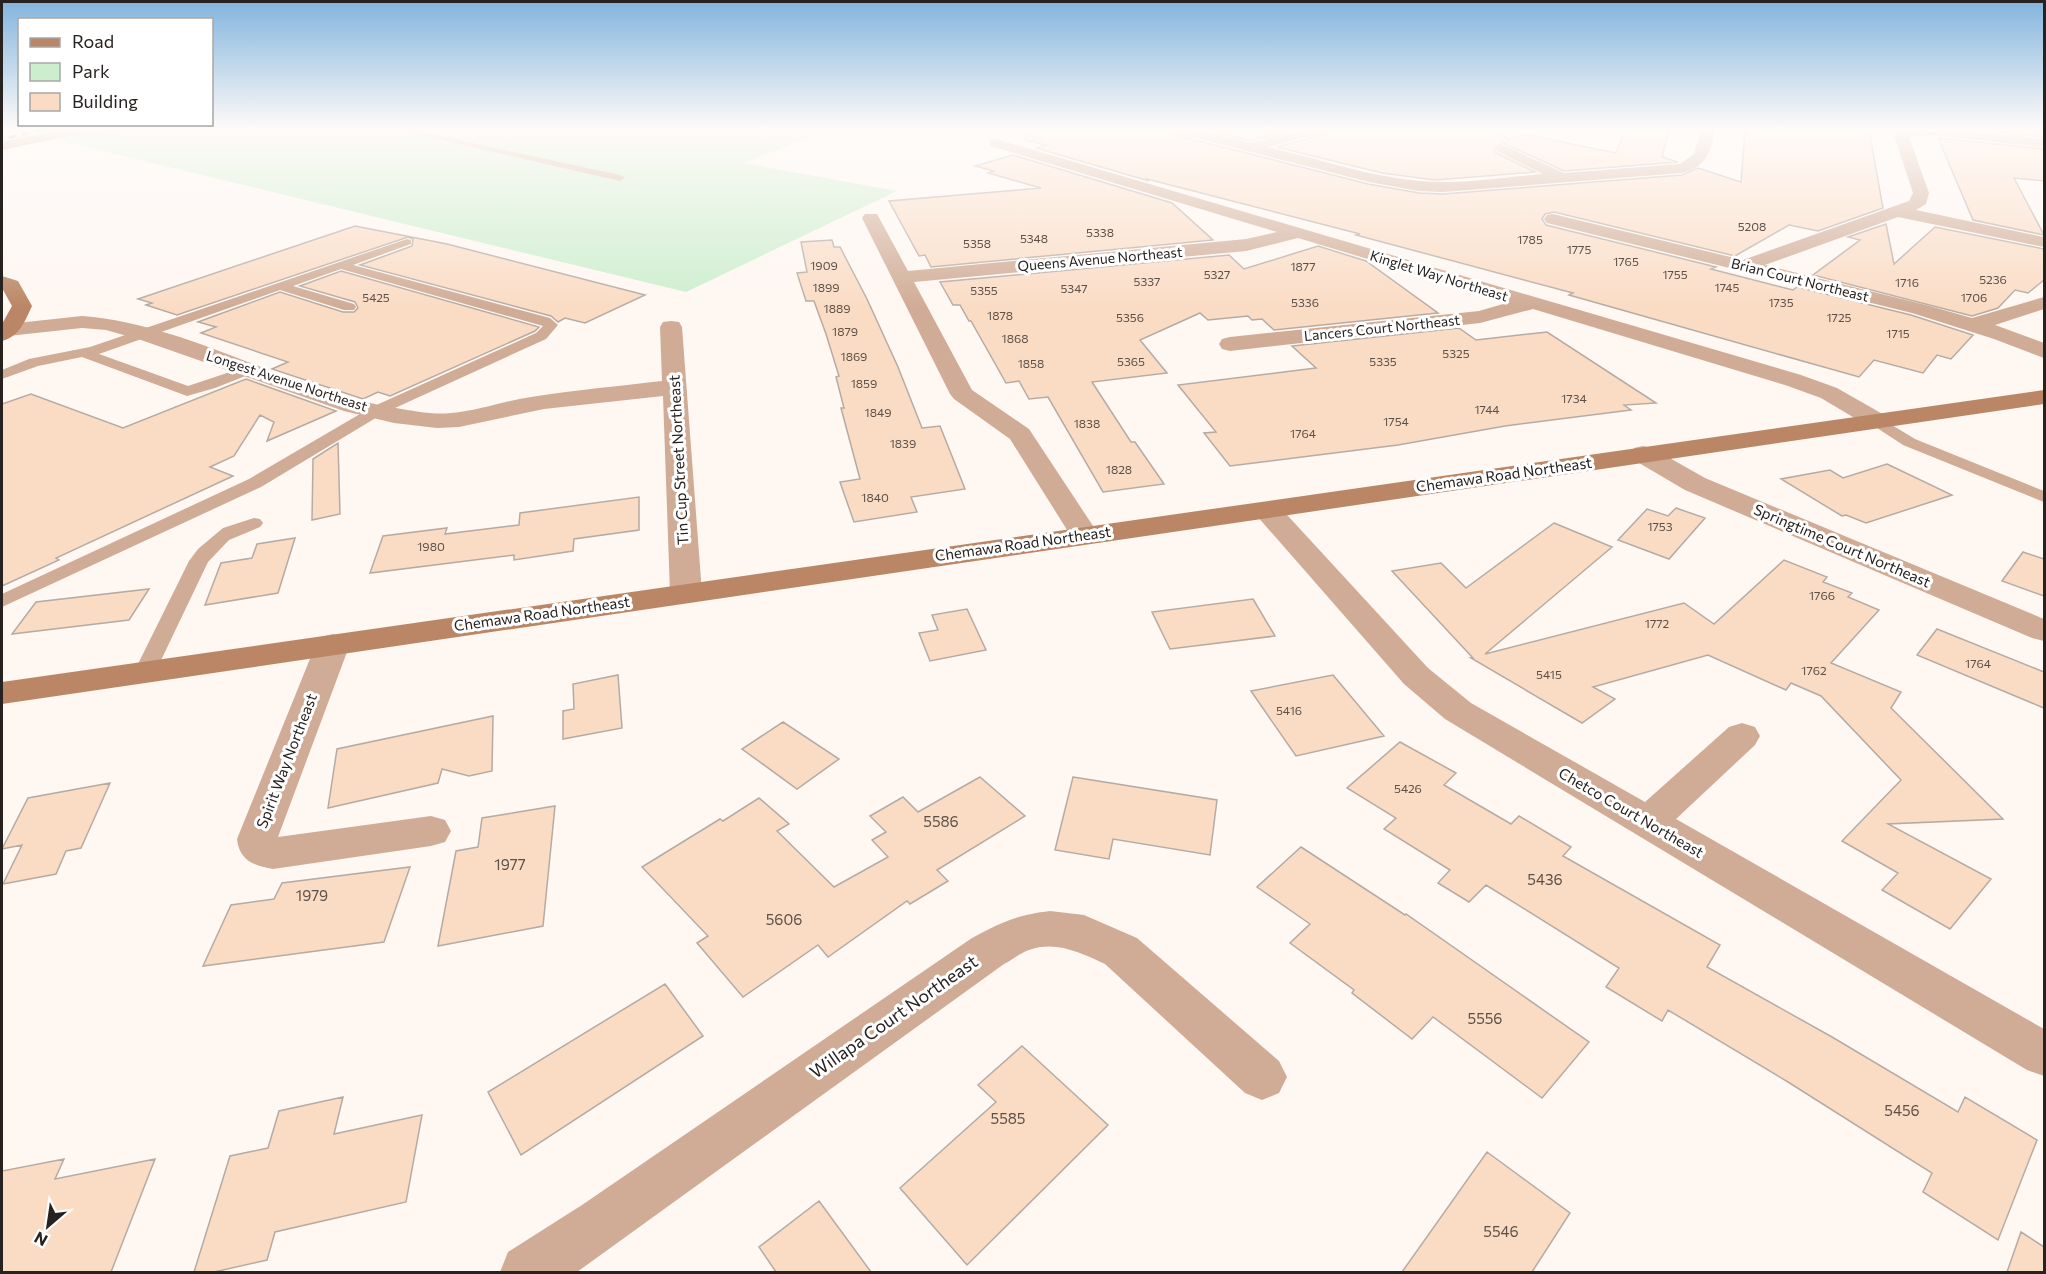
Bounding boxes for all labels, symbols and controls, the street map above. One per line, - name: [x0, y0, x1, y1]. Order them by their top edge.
- legend: [18, 18, 213, 126]
- text: Road: [72, 30, 114, 52]
- text: Park: [72, 60, 110, 82]
- text: Building: [72, 90, 138, 112]
- house number: 5208: [1738, 219, 1766, 233]
- house number: 5338: [1086, 225, 1114, 239]
- house number: 5348: [1020, 231, 1048, 245]
- house number: 1785: [1517, 232, 1543, 246]
- house number: 5358: [963, 236, 991, 250]
- house number: 1775: [1567, 242, 1591, 256]
- street label: Queens Avenue Northeast: [1017, 243, 1183, 274]
- street label: Kinglet Way Northeast: [1368, 246, 1511, 305]
- house number: 1765: [1613, 254, 1639, 268]
- street label: Brian Court Northeast: [1730, 254, 1871, 305]
- house number: 1909: [810, 258, 838, 272]
- house number: 1877: [1290, 259, 1316, 273]
- house number: 5327: [1204, 267, 1230, 281]
- house number: 1755: [1662, 267, 1688, 281]
- house number: 5236: [1979, 272, 2007, 286]
- house number: 5337: [1134, 274, 1160, 288]
- house number: 1716: [1895, 275, 1919, 289]
- house number: 1899: [813, 280, 839, 294]
- house number: 1745: [1715, 280, 1740, 294]
- house number: 5347: [1060, 281, 1088, 295]
- house number: 5355: [970, 283, 998, 297]
- house number: 5425: [362, 290, 390, 304]
- house number: 1706: [1961, 290, 1987, 304]
- house number: 5336: [1291, 295, 1319, 309]
- house number: 1735: [1768, 295, 1794, 309]
- house number: 1889: [824, 301, 850, 315]
- house number: 1878: [987, 308, 1013, 322]
- house number: 5356: [1116, 310, 1144, 324]
- house number: 1725: [1826, 310, 1852, 324]
- street label: Lancers Court Northeast: [1303, 311, 1461, 344]
- house number: 1879: [832, 324, 858, 338]
- house number: 1715: [1886, 326, 1910, 340]
- house number: 1868: [1002, 331, 1028, 345]
- street label: Longest Avenue Northeast: [204, 346, 370, 415]
- house number: 5325: [1442, 346, 1470, 360]
- house number: 1869: [841, 349, 867, 363]
- house number: 5365: [1117, 354, 1145, 368]
- house number: 5335: [1369, 354, 1397, 368]
- house number: 1858: [1018, 356, 1044, 370]
- street label: Tin Cup Street Northeast: [665, 375, 691, 546]
- house number: 1859: [851, 376, 877, 390]
- house number: 1734: [1561, 391, 1587, 405]
- house number: 1744: [1474, 402, 1500, 416]
- house number: 1849: [865, 405, 891, 419]
- house number: 1754: [1383, 414, 1409, 428]
- house number: 1838: [1074, 416, 1100, 430]
- house number: 1764: [1290, 426, 1316, 440]
- house number: 1839: [890, 436, 916, 450]
- street label: Chemawa Road Northeast: [1415, 453, 1593, 495]
- house number: 1828: [1106, 462, 1132, 476]
- house number: 1840: [861, 490, 889, 504]
- street label: Springtime Court Northeast: [1751, 500, 1934, 591]
- house number: 1753: [1647, 519, 1673, 533]
- street label: Chemawa Road Northeast: [934, 522, 1112, 564]
- house number: 1980: [417, 539, 445, 553]
- house number: 1766: [1809, 588, 1835, 602]
- street label: Chemawa Road Northeast: [453, 592, 631, 634]
- house number: 1772: [1645, 616, 1670, 630]
- house number: 1764: [1965, 656, 1991, 670]
- house number: 1762: [1801, 663, 1827, 677]
- house number: 5415: [1536, 667, 1562, 681]
- street label: Spirit Way Northeast: [252, 691, 320, 831]
- house number: 5416: [1276, 703, 1302, 717]
- street label: Chetco Court Northeast: [1556, 763, 1707, 861]
- house number: 5426: [1394, 781, 1422, 795]
- house number: 5586: [923, 812, 959, 830]
- house number: 1977: [494, 855, 526, 873]
- house number: 5436: [1527, 870, 1563, 888]
- house number: 1979: [296, 886, 328, 904]
- house number: 5606: [766, 910, 802, 928]
- street label: Willapa Court Northeast: [805, 950, 982, 1083]
- house number: 5556: [1468, 1009, 1502, 1027]
- house number: 5456: [1884, 1101, 1920, 1119]
- house number: 5585: [991, 1109, 1025, 1127]
- north arrow: [18, 1196, 78, 1256]
- house number: 5546: [1483, 1222, 1519, 1240]
- text: N: [31, 1228, 50, 1251]

